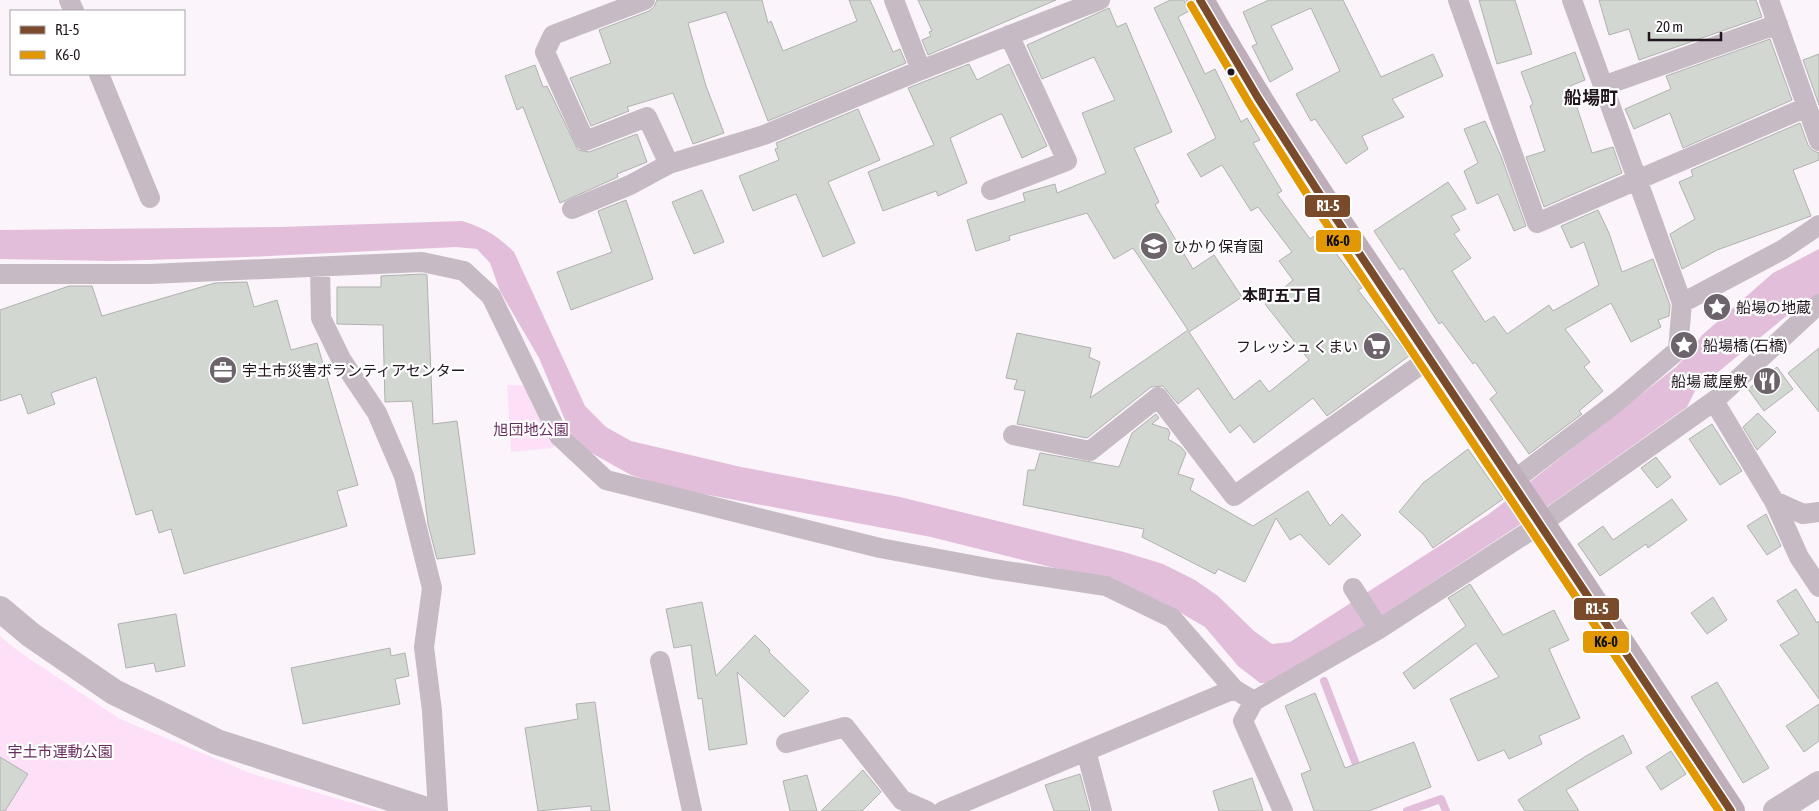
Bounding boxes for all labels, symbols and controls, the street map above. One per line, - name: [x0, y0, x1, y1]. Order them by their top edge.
- legend: [10, 10, 185, 75]
- scale bar: [1649, 10, 1722, 42]
- text: 20 m: [1656, 18, 1683, 35]
- text: R1-5: [55, 21, 80, 38]
- text: K6-0: [55, 46, 80, 63]
- unlabelled marker: [1226, 67, 1236, 77]
- district label: 船場町: [1564, 87, 1618, 108]
- line badge: R1-5: [1304, 194, 1351, 218]
- text: R1-5: [1317, 198, 1340, 214]
- line badge: K6-0: [1315, 229, 1362, 253]
- school or university icon: ひかり保育園: [1139, 231, 1169, 261]
- text: K6-0: [1326, 233, 1350, 249]
- place label: ひかり保育園: [1173, 238, 1263, 255]
- district label: 本町五丁目: [1242, 286, 1322, 304]
- place icon: 船場の地蔵: [1702, 292, 1732, 322]
- place label: 船場の地蔵: [1736, 299, 1811, 316]
- place icon: 船場橋 (石橋): [1669, 330, 1699, 360]
- supermarket icon: フレッシュ くまい: [1362, 331, 1392, 361]
- place label: 船場橋 (石橋): [1703, 337, 1787, 354]
- place label: フレッシュ くまい: [1236, 338, 1358, 355]
- office icon: 宇土市災害ボランティアセンター: [208, 355, 238, 385]
- place label: 宇土市災害ボランティアセンター: [242, 362, 466, 379]
- restaurant icon: 船場 蔵屋敷: [1752, 366, 1782, 396]
- place label: 船場 蔵屋敷: [1671, 373, 1748, 390]
- park label: 旭団地公園: [493, 421, 569, 438]
- line badge: R1-5: [1573, 597, 1620, 621]
- text: R1-5: [1586, 601, 1609, 617]
- line badge: K6-0: [1582, 630, 1630, 654]
- text: K6-0: [1594, 634, 1618, 650]
- park label: 宇土市運動公園: [7, 743, 113, 760]

